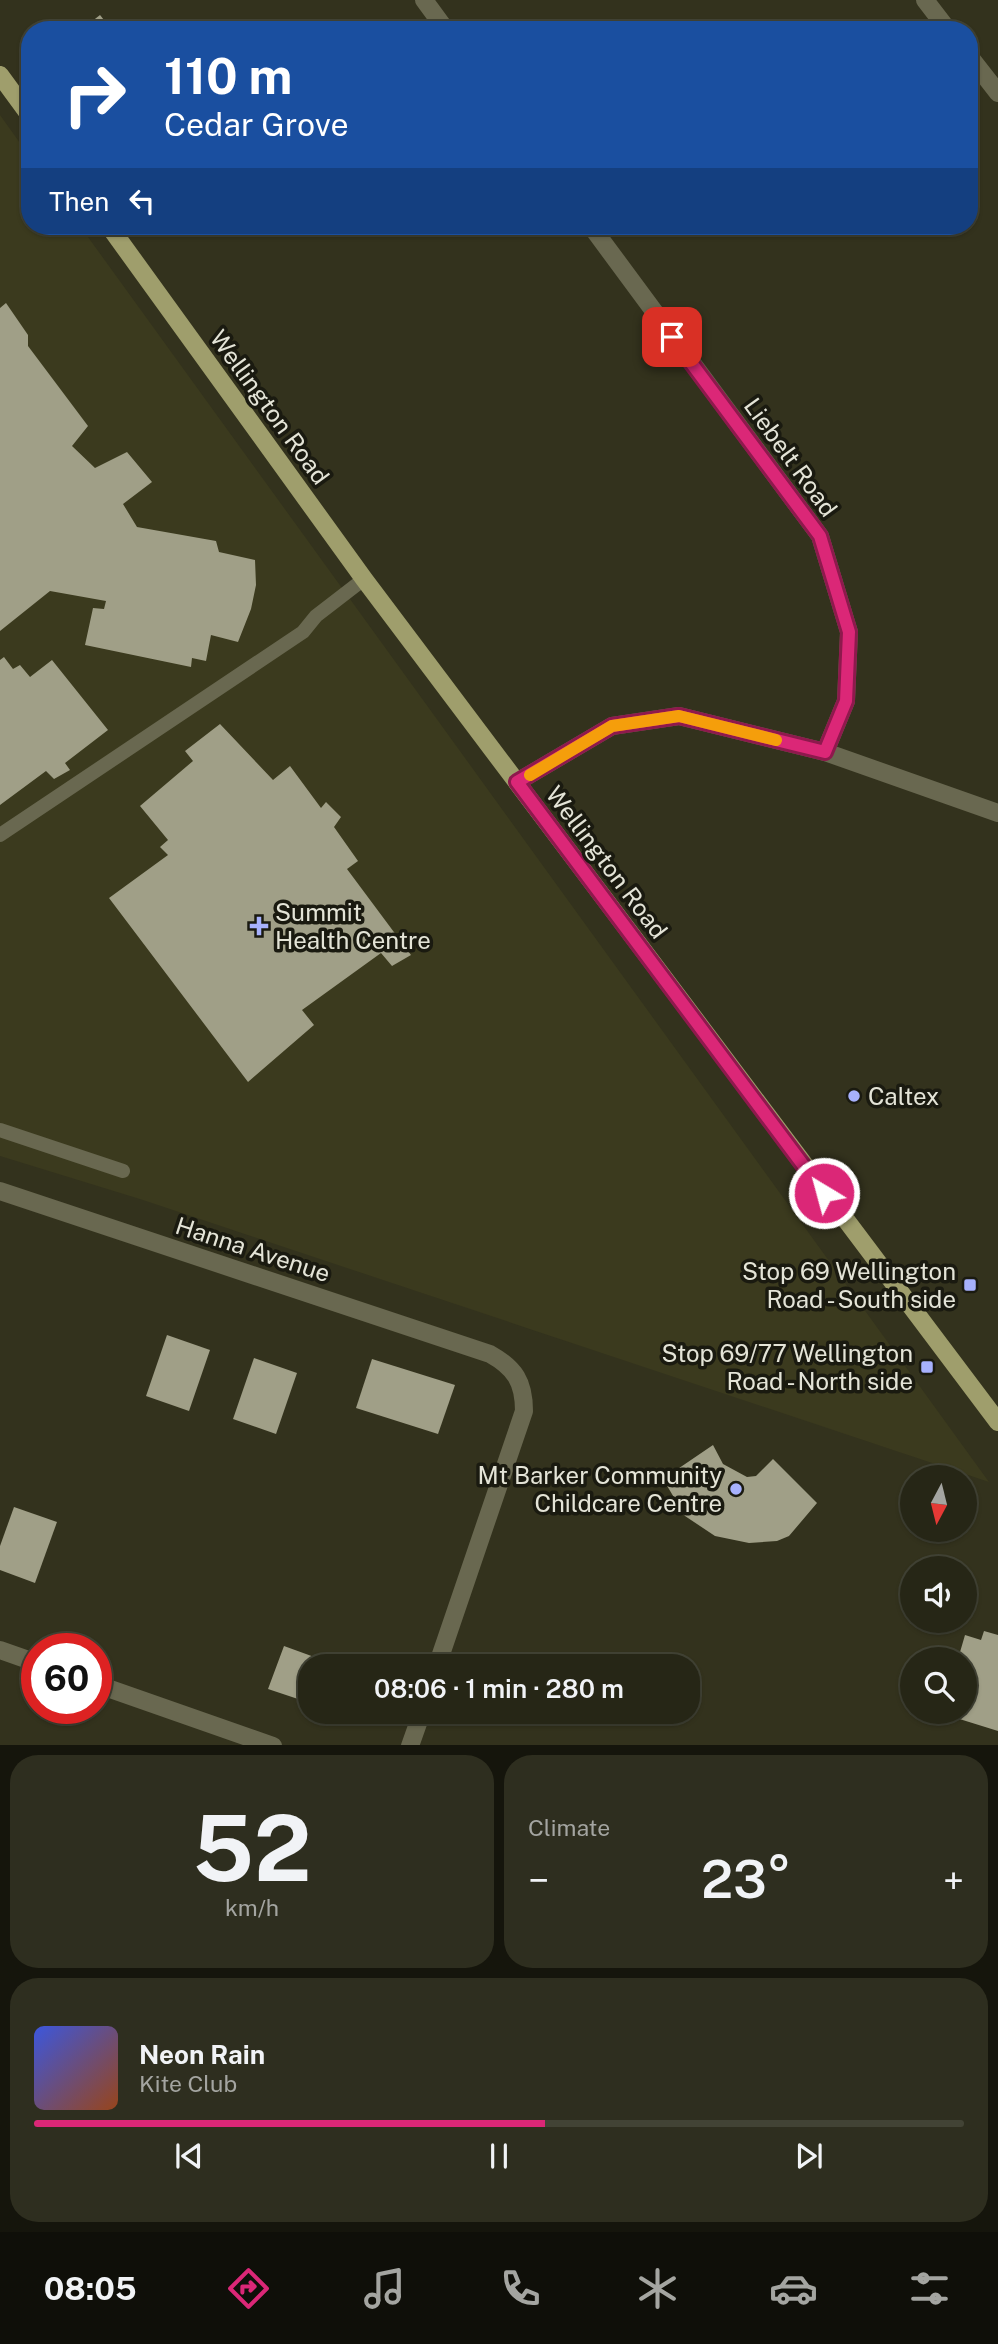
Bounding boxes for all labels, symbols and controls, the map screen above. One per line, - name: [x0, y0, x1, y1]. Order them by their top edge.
- text: 110 m: [164, 47, 292, 105]
- icon: right: [49, 49, 140, 140]
- text: Cedar Grove: [164, 106, 349, 143]
- icon: left: [123, 182, 161, 220]
- text: Then: [49, 186, 109, 217]
- pin: [642, 307, 702, 367]
- icon: arrive: [653, 318, 691, 356]
- street label: Wellington Road: [205, 325, 335, 489]
- street label: Liebelt Road: [739, 392, 843, 522]
- street label: Wellington Road: [541, 780, 673, 944]
- place label: Summit Health Centre: [275, 898, 431, 954]
- marker: Summit Health Centre: [249, 916, 269, 936]
- place label: Caltex: [868, 1082, 939, 1110]
- marker: Caltex: [846, 1088, 862, 1104]
- position arrow: [787, 1156, 861, 1230]
- street label: Hanna Avenue: [172, 1211, 334, 1287]
- place label: Stop 69 Wellington Road - South side: [742, 1257, 956, 1313]
- marker: Stop 69 Wellington Road - South side: [962, 1277, 978, 1293]
- place label: Stop 69/77 Wellington Road - North side: [661, 1339, 913, 1395]
- marker: Stop 69/77 Wellington Road - North side: [919, 1359, 935, 1375]
- place label: Mt Barker Community Childcare Centre: [478, 1461, 722, 1517]
- north arrow: [900, 1465, 976, 1542]
- map controls: [900, 1465, 977, 1724]
- marker: Mt Barker Community Childcare Centre: [728, 1481, 744, 1497]
- button: sound: [900, 1556, 977, 1633]
- speed limit sign: 60: [21, 1633, 112, 1724]
- button: search: [900, 1647, 977, 1724]
- text: 08:06 · 1 min · 280 m: [374, 1673, 624, 1704]
- text: 52: [192, 1795, 312, 1901]
- text: Climate: [528, 1814, 610, 1841]
- text: 23°: [701, 1849, 791, 1910]
- text: −: [528, 1858, 549, 1903]
- text: +: [943, 1858, 964, 1903]
- text: km/h: [225, 1894, 279, 1921]
- text: Neon Rain: [139, 2039, 265, 2070]
- text: Kite Club: [139, 2070, 237, 2097]
- icon: previous: [170, 2137, 208, 2175]
- icon: pause: [480, 2137, 518, 2175]
- icon: next: [790, 2137, 828, 2175]
- icon: directions: [224, 2264, 273, 2313]
- icon: music: [360, 2264, 409, 2313]
- icon: phone: [496, 2264, 545, 2313]
- icon: climate: [633, 2264, 682, 2313]
- icon: car: [769, 2264, 818, 2313]
- icon: filters: [905, 2264, 954, 2313]
- text: 08:05: [44, 2270, 137, 2307]

